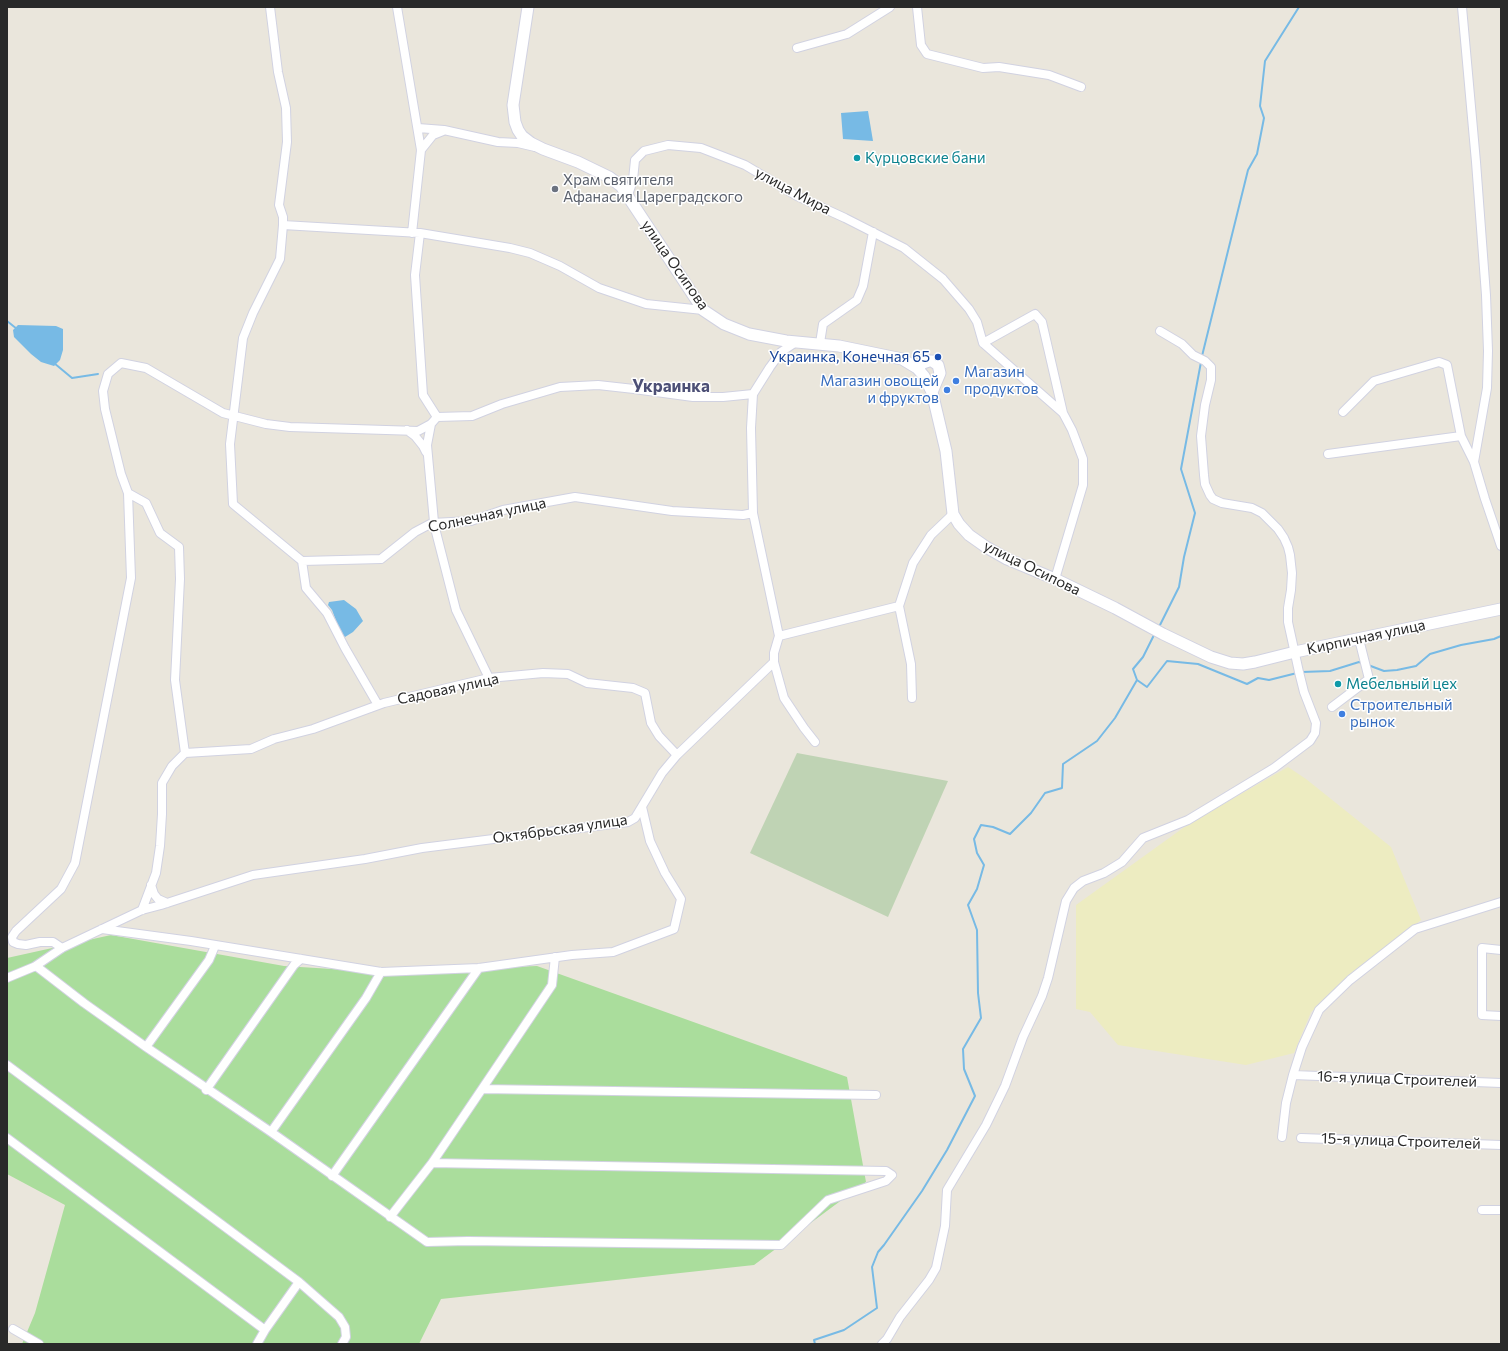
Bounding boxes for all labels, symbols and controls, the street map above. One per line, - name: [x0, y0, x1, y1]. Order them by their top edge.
- place label: Курцовские бани: [865, 149, 986, 167]
- marker: Курцовские бани: [852, 153, 862, 163]
- street label: улица Мира: [752, 163, 834, 219]
- place label: Храм святителя Афанасия Цареградского: [563, 171, 743, 206]
- marker: Храм святителя Афанасия Цареградского: [550, 184, 560, 194]
- street label: улица Осипова: [637, 217, 713, 313]
- place label: Украинка, Конечная 65: [769, 348, 930, 366]
- marker: Украинка, Конечная 65: [933, 352, 943, 362]
- place label: Магазин продуктов: [964, 363, 1038, 398]
- place label: Магазин овощей и фруктов: [820, 372, 939, 407]
- district label: Украинка: [632, 376, 710, 396]
- marker: Магазин продуктов: [951, 376, 961, 386]
- marker: Магазин овощей и фруктов: [942, 385, 952, 395]
- street label: Солнечная улица: [426, 494, 548, 536]
- street label: улица Осипова: [981, 537, 1083, 599]
- street label: Кирпичная улица: [1305, 616, 1427, 658]
- street label: Садовая улица: [396, 669, 500, 709]
- place label: Мебельный цех: [1346, 675, 1457, 693]
- marker: Мебельный цех: [1333, 679, 1343, 689]
- place label: Строительный рынок: [1350, 696, 1453, 731]
- marker: Строительный рынок: [1337, 709, 1347, 719]
- street label: Октябрьская улица: [492, 811, 628, 847]
- street label: 16-я улица Строителей: [1317, 1067, 1477, 1091]
- street label: 15-я улица Строителей: [1321, 1129, 1481, 1153]

